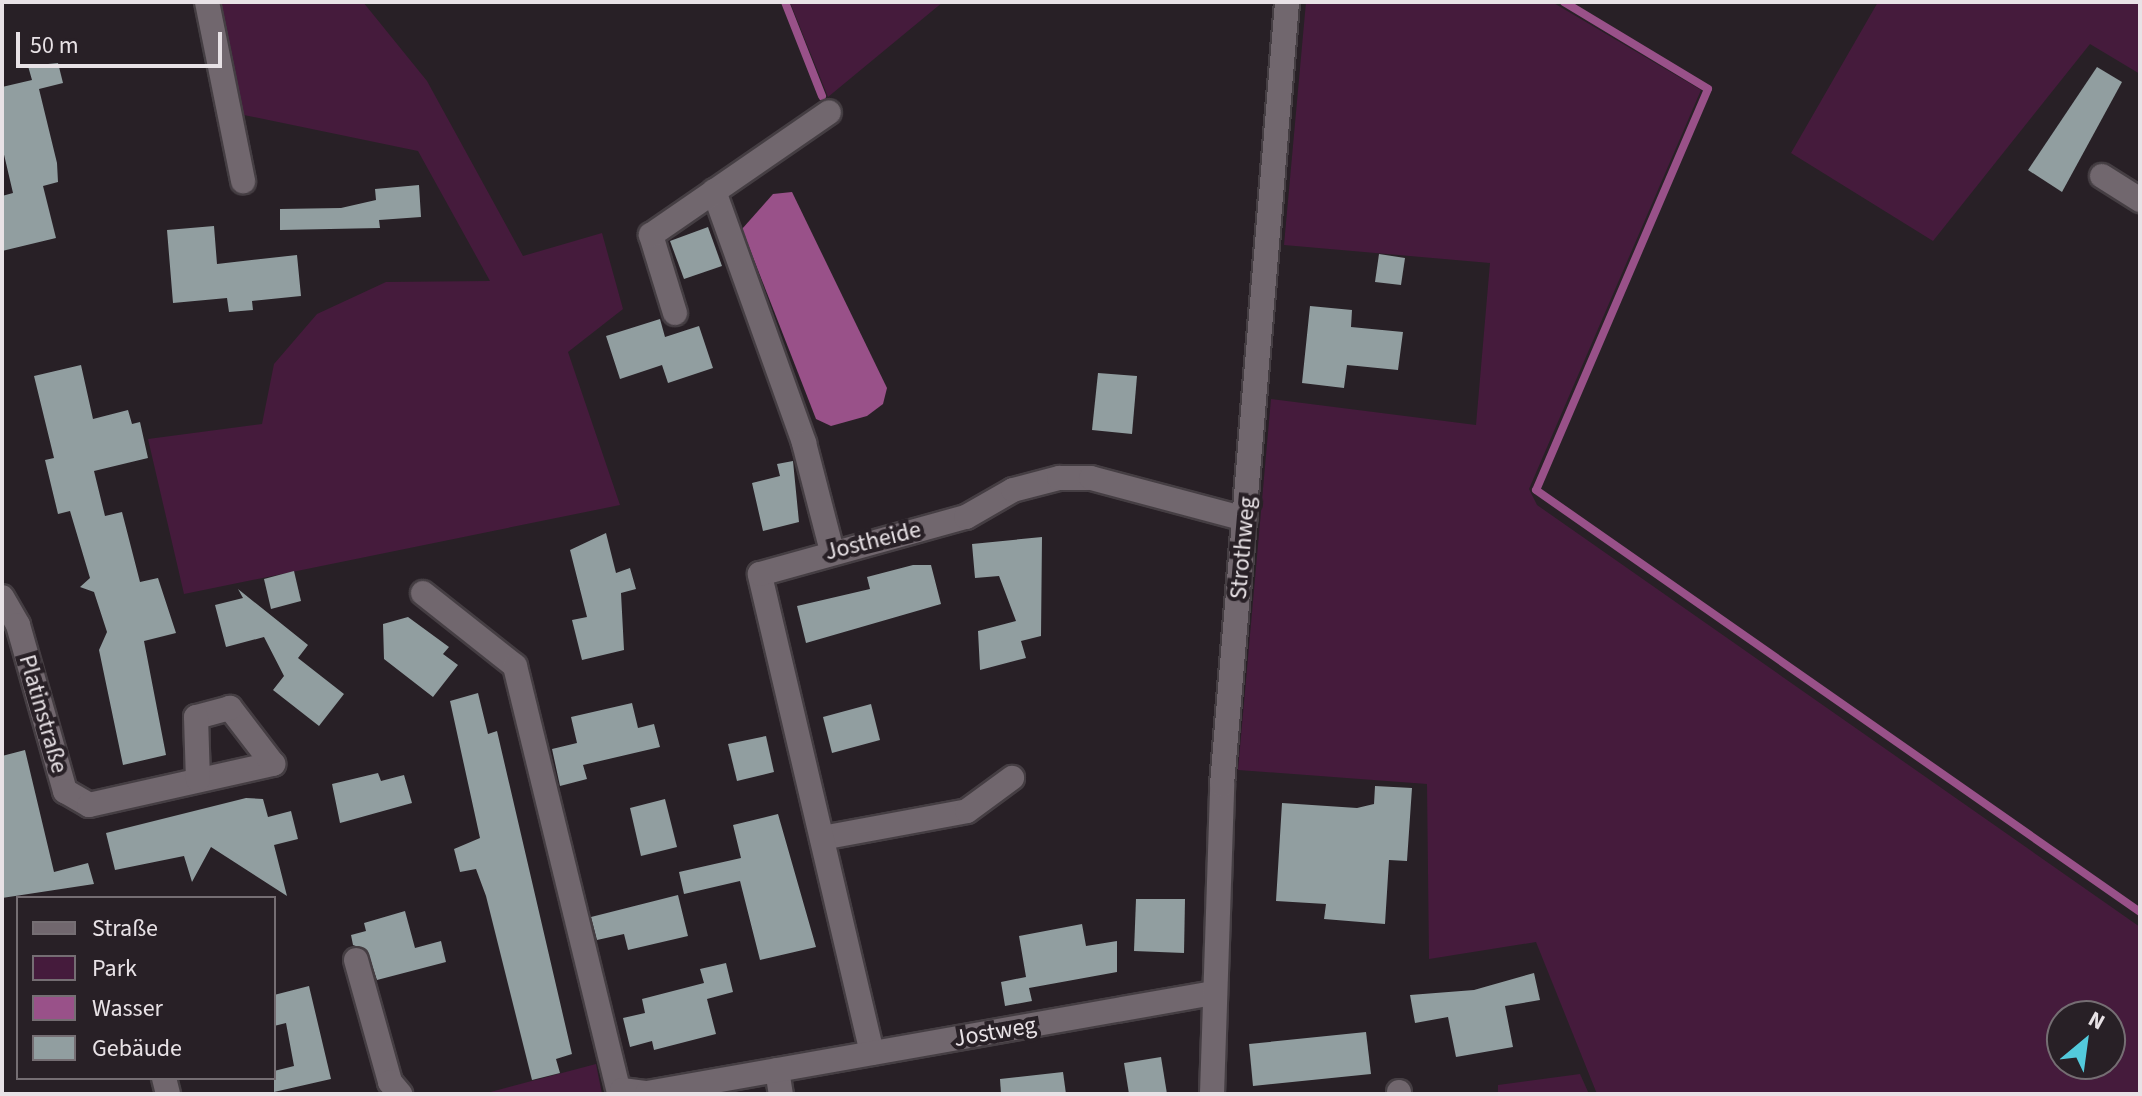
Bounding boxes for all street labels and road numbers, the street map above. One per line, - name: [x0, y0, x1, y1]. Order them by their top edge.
- street label: Strothweg: [1224, 495, 1262, 601]
- street label: Jostheide: [822, 515, 924, 567]
- street label: Platinstraße: [12, 651, 74, 777]
- street label: Jostweg: [952, 1011, 1038, 1053]

